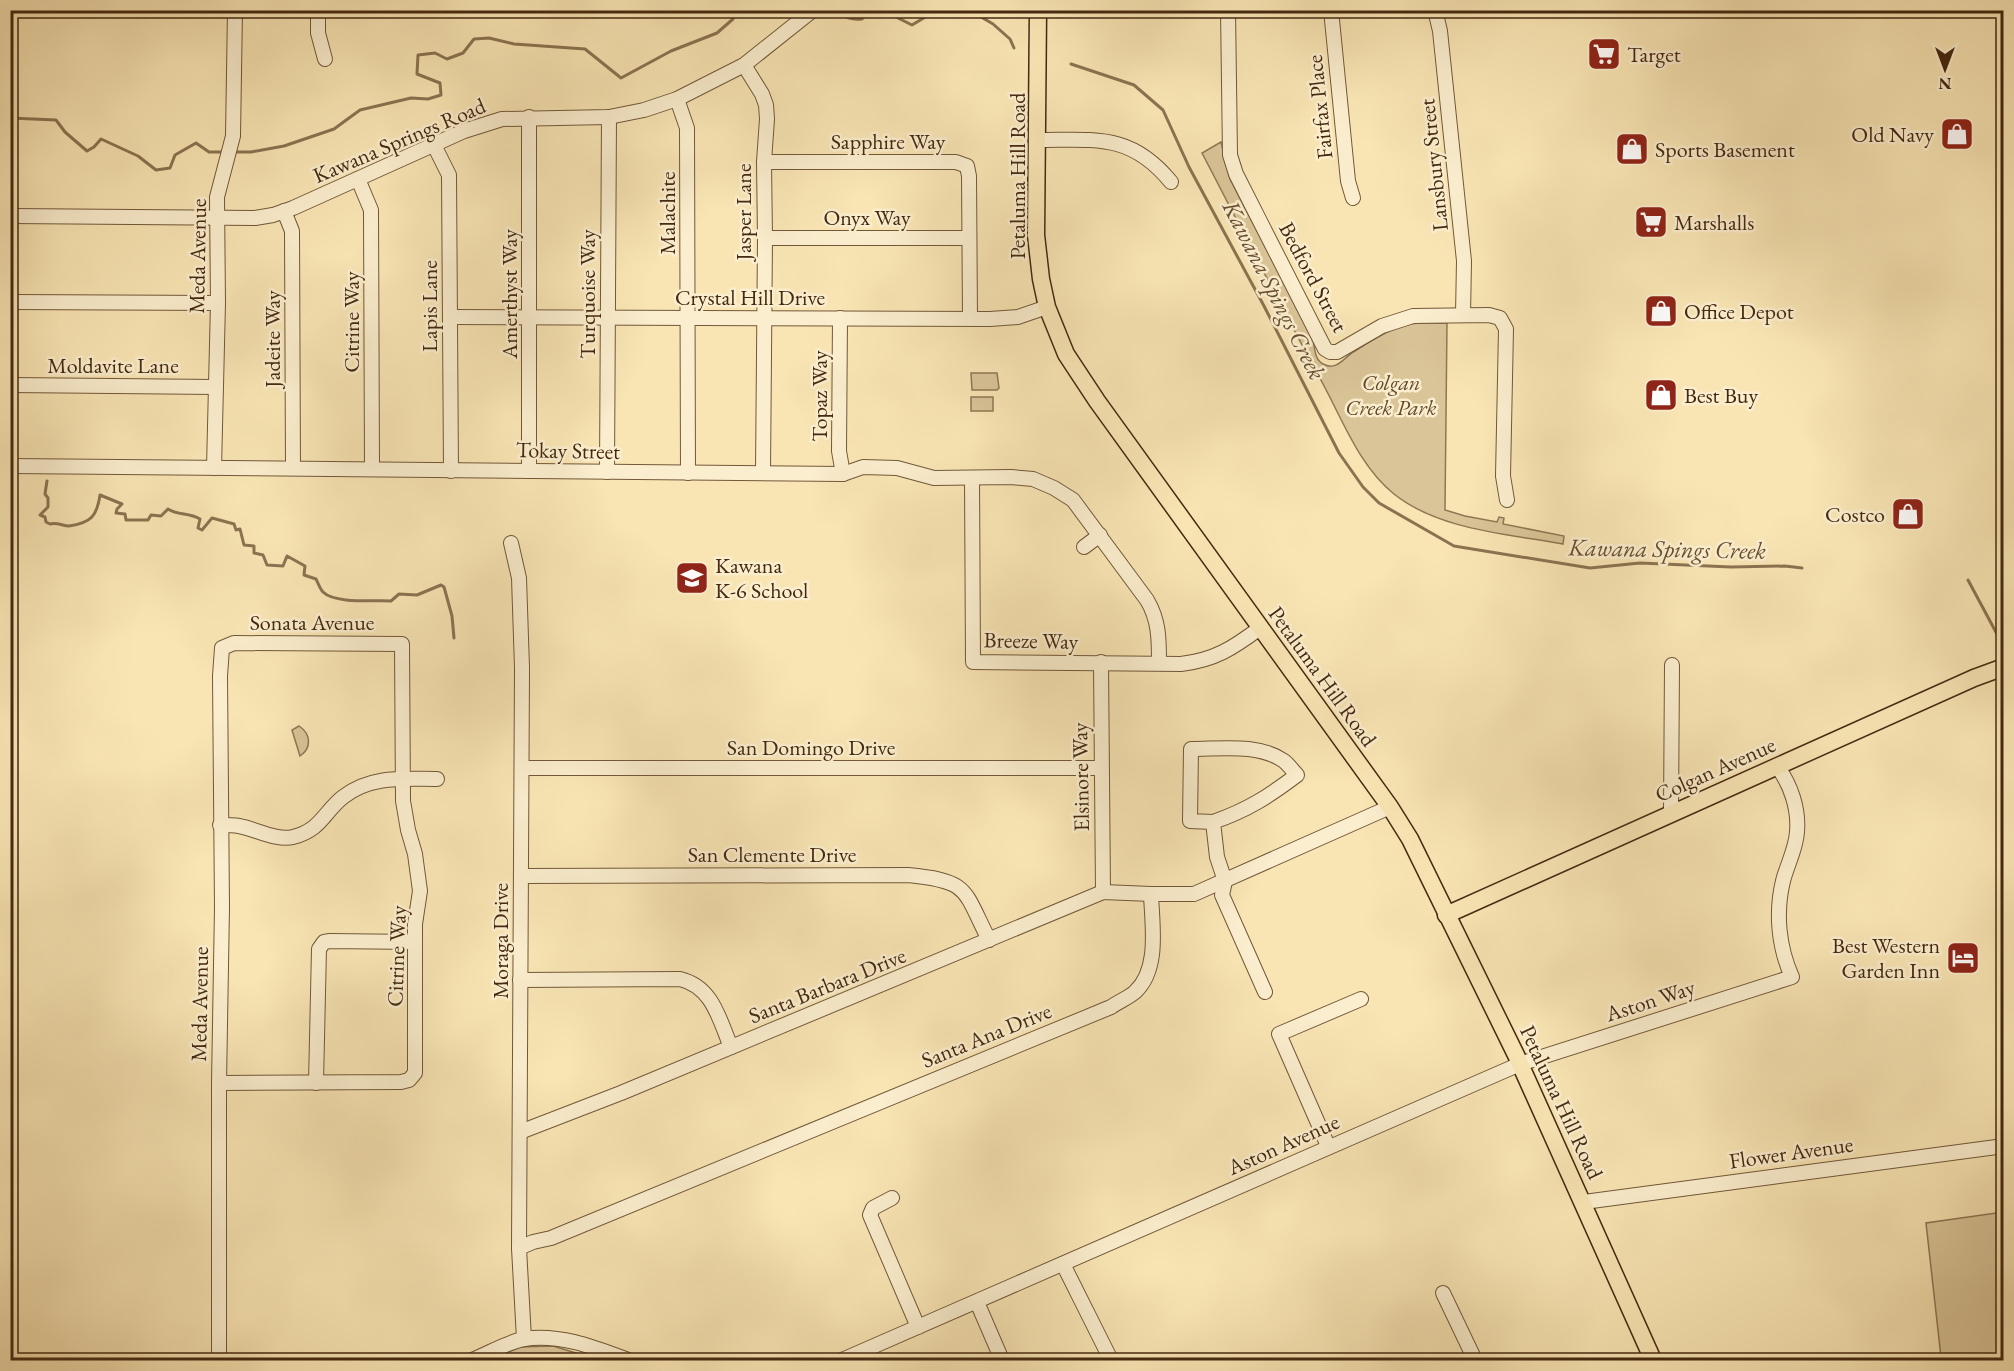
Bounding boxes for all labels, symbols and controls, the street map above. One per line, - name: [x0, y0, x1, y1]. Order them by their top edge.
- supermarket icon: Target: [1586, 36, 1622, 72]
- north arrow: [1915, 39, 1975, 99]
- place label: Target: [1627, 40, 1681, 69]
- street label: Fairfax Place: [1300, 53, 1339, 160]
- text: N: [1938, 73, 1951, 94]
- street label: Kawana Springs Road: [308, 91, 491, 190]
- street label: Petaluma Hill Road: [1003, 92, 1032, 259]
- street label: Lansbury Street: [1412, 97, 1455, 233]
- shop icon: Old Navy: [1939, 116, 1975, 152]
- place label: Old Navy: [1851, 120, 1934, 149]
- street label: Sapphire Way: [831, 127, 946, 156]
- shop icon: Sports Basement: [1614, 131, 1650, 167]
- place label: Sports Basement: [1655, 135, 1795, 164]
- street label: Jasper Lane: [729, 163, 758, 262]
- street label: Malachite: [653, 171, 682, 255]
- water label: Kawana Spings Creek: [1215, 194, 1333, 385]
- street label: Meda Avenue: [182, 198, 213, 314]
- street label: Onyx Way: [823, 203, 911, 232]
- supermarket icon: Marshalls: [1633, 204, 1669, 240]
- place label: Marshalls: [1674, 208, 1754, 237]
- street label: Bedford Street: [1272, 217, 1355, 338]
- street label: Amerthyst Way: [495, 229, 524, 360]
- street label: Turquoise Way: [573, 229, 602, 359]
- street label: Lapis Lane: [415, 260, 444, 352]
- street label: Citrine Way: [337, 271, 366, 373]
- street label: Crystal Hill Drive: [675, 283, 826, 312]
- street label: Jadeite Way: [258, 290, 287, 390]
- shop icon: Office Depot: [1643, 293, 1679, 329]
- place label: Office Depot: [1684, 297, 1794, 326]
- street label: Topaz Way: [805, 350, 834, 442]
- street label: Moldavite Lane: [47, 351, 179, 380]
- park label: Colgan Creek Park: [1345, 368, 1437, 422]
- shop icon: Best Buy: [1643, 377, 1679, 413]
- place label: Best Buy: [1684, 381, 1758, 410]
- street label: Tokay Street: [516, 435, 620, 466]
- shop icon: Costco: [1890, 496, 1926, 532]
- place label: Costco: [1825, 500, 1885, 529]
- water label: Kawana Spings Creek: [1567, 531, 1766, 566]
- place label: Kawana K-6 School: [715, 551, 808, 605]
- school or university icon: Kawana K-6 School: [674, 560, 710, 596]
- street label: Petaluma Hill Road: [1262, 600, 1384, 753]
- street label: Sonata Avenue: [250, 608, 375, 637]
- street label: Breeze Way: [983, 625, 1079, 656]
- street label: Elsinore Way: [1065, 722, 1096, 832]
- street label: Colgan Avenue: [1650, 730, 1780, 809]
- street label: San Domingo Drive: [727, 733, 896, 762]
- street label: San Clemente Drive: [688, 840, 857, 869]
- street label: Moraga Drive: [486, 883, 515, 999]
- street label: Citrine Way: [380, 904, 413, 1007]
- place label: Best Western Garden Inn: [1832, 931, 1940, 985]
- hotel icon: Best Western Garden Inn: [1945, 940, 1981, 976]
- street label: Santa Barbara Drive: [744, 941, 910, 1030]
- street label: Meda Avenue: [184, 946, 215, 1062]
- street label: Aston Way: [1601, 972, 1699, 1029]
- street label: Santa Ana Drive: [917, 996, 1056, 1075]
- street label: Petaluma Hill Road: [1513, 1021, 1610, 1185]
- street label: Aston Avenue: [1222, 1107, 1344, 1182]
- street label: Flower Avenue: [1727, 1129, 1855, 1176]

